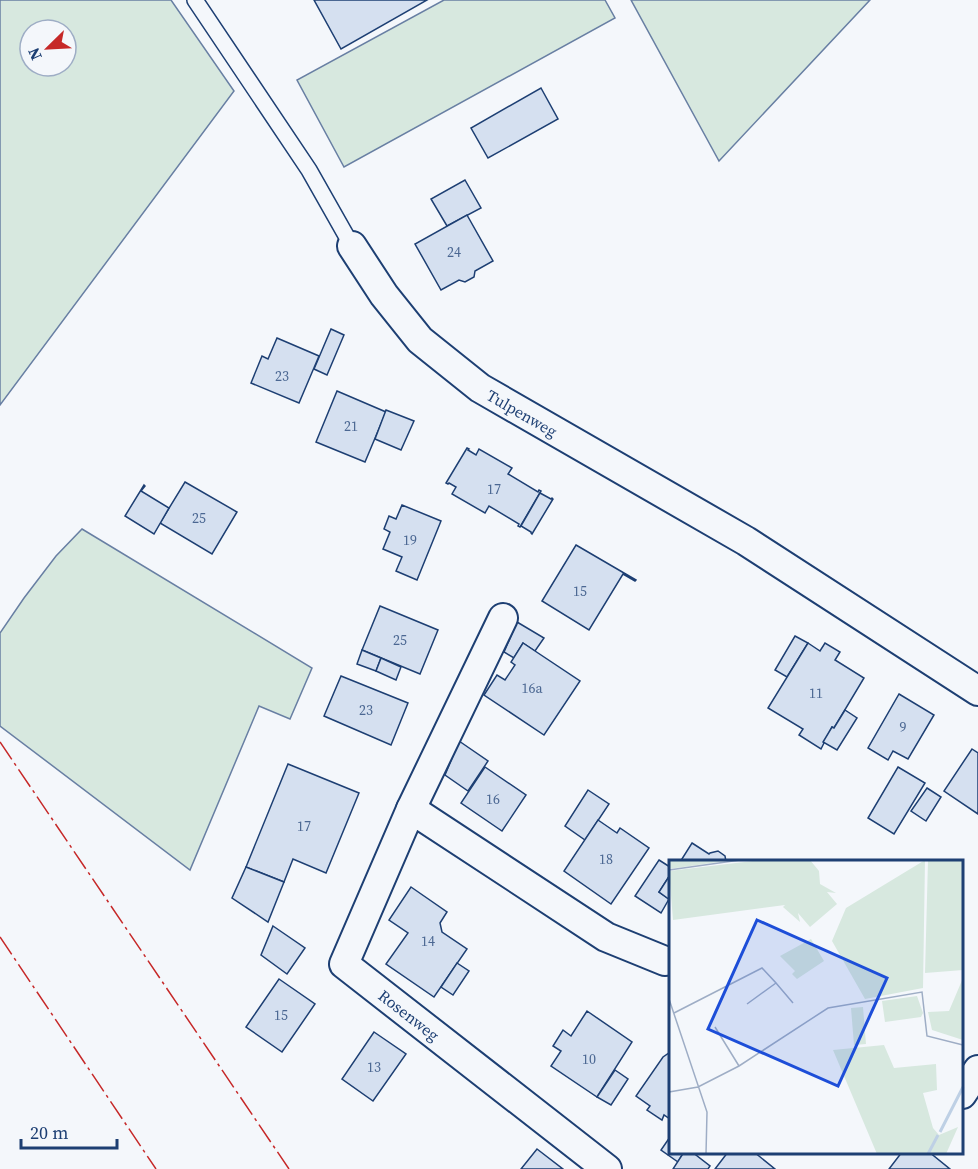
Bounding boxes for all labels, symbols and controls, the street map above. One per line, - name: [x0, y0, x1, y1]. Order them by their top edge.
- north arrow: [18, 18, 78, 78]
- text: N: [22, 44, 47, 64]
- house number: 24: [447, 242, 461, 262]
- house number: 23: [275, 366, 289, 386]
- street label: Tulpenweg: [483, 384, 561, 442]
- house number: 21: [344, 416, 358, 436]
- house number: 17: [487, 479, 501, 499]
- house number: 25: [192, 508, 206, 528]
- house number: 19: [403, 530, 417, 550]
- house number: 15: [573, 581, 587, 601]
- house number: 25: [393, 630, 407, 650]
- house number: 16a: [521, 678, 543, 698]
- house number: 11: [809, 683, 823, 703]
- house number: 23: [359, 700, 373, 720]
- house number: 9: [900, 717, 907, 737]
- house number: 16: [486, 789, 500, 809]
- house number: 17: [297, 816, 311, 836]
- house number: 18: [599, 849, 613, 869]
- inset map: [669, 860, 963, 1154]
- house number: 14: [421, 931, 435, 951]
- street label: Rosenweg: [374, 984, 444, 1046]
- house number: 15: [274, 1005, 288, 1025]
- house number: 10: [582, 1049, 596, 1069]
- house number: 13: [367, 1057, 381, 1077]
- scale bar: [21, 1112, 117, 1150]
- text: 20 m: [30, 1120, 68, 1145]

